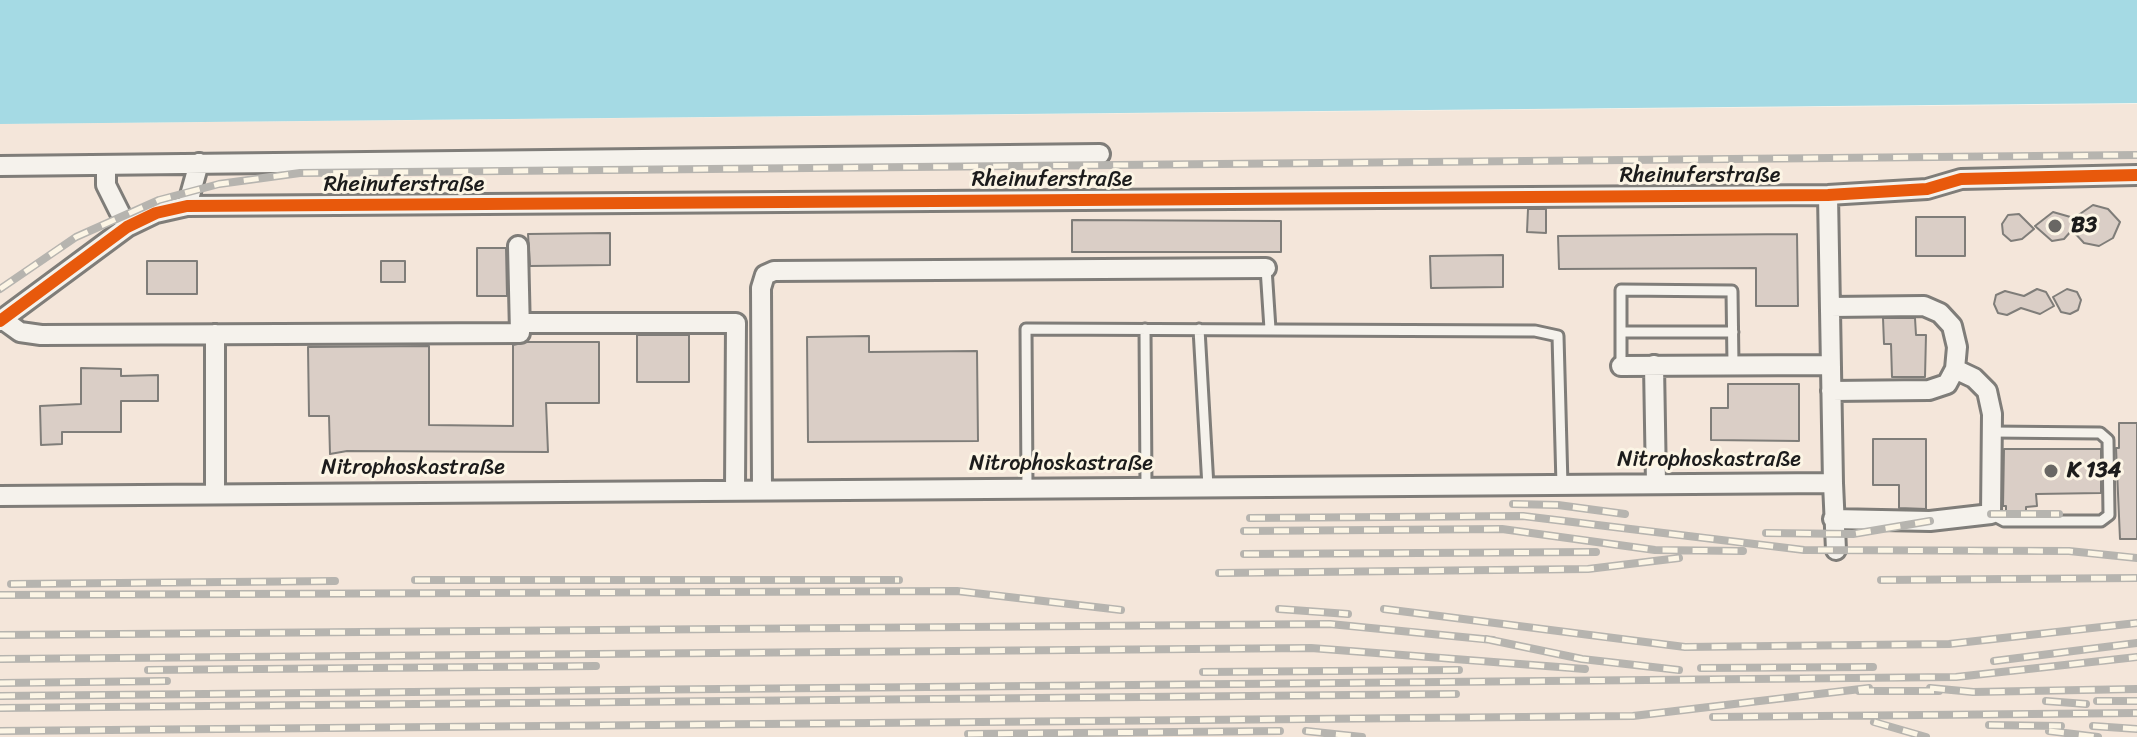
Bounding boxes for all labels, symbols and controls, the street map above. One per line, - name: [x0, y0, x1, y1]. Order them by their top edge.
- street label: Rheinuferstraße: [1620, 163, 1780, 189]
- street label: Rheinuferstraße: [972, 167, 1132, 193]
- street label: Rheinuferstraße: [324, 172, 484, 198]
- place label: B3: [2071, 213, 2097, 239]
- marker: B3: [2046, 217, 2064, 235]
- street label: Nitrophoskastraße: [1617, 447, 1801, 473]
- street label: Nitrophoskastraße: [969, 451, 1153, 477]
- street label: Nitrophoskastraße: [321, 455, 505, 481]
- place label: K 134: [2067, 458, 2121, 484]
- marker: K 134: [2042, 462, 2060, 480]

